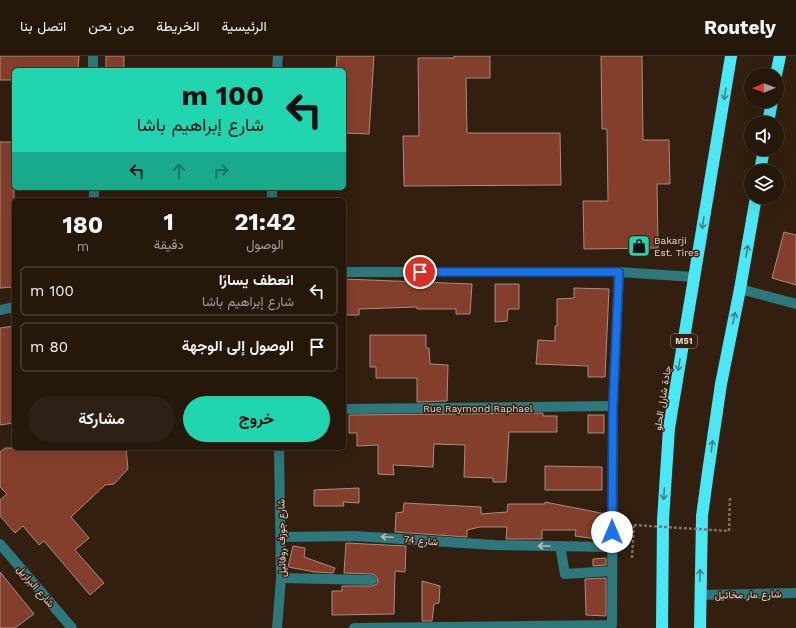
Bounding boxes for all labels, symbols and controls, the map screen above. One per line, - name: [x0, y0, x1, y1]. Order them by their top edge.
- text: Routely: [704, 16, 776, 39]
- text: اتصل بنا: [20, 18, 66, 34]
- text: من نحن: [88, 18, 134, 34]
- text: الخريطة: [156, 18, 200, 34]
- text: الرئيسية: [222, 18, 267, 34]
- north arrow: [744, 68, 784, 108]
- map controls: [744, 68, 784, 204]
- text: 100 m: [181, 79, 264, 112]
- icon: left: [278, 84, 330, 136]
- one-way arrow: [721, 88, 729, 101]
- text: شارع إبراهيم باشا: [137, 114, 264, 135]
- button: sound: [744, 116, 784, 156]
- icon: left: [126, 160, 148, 182]
- icon: ahead: [168, 160, 190, 182]
- icon: right: [210, 160, 232, 182]
- button: layers: [744, 164, 784, 204]
- text: 1: [164, 208, 174, 236]
- text: 21:42: [234, 208, 296, 236]
- text: 180: [62, 211, 103, 239]
- one-way arrow: [699, 216, 707, 229]
- shop icon: Bakarji Est. Tires: [626, 233, 652, 259]
- place label: Bakarji Est. Tires: [654, 235, 699, 258]
- text: دقيقة: [154, 237, 184, 252]
- text: الوصول: [246, 237, 284, 252]
- text: m: [77, 239, 89, 254]
- one-way arrow: [743, 245, 751, 258]
- pin: [403, 255, 437, 289]
- icon: arrive: [409, 261, 431, 283]
- text: انعطف يسارًا: [219, 271, 294, 289]
- icon: left: [306, 280, 328, 302]
- text: 100 m: [30, 282, 74, 300]
- text: شارع إبراهيم باشا: [202, 294, 294, 309]
- one-way arrow: [731, 312, 739, 325]
- road number: M51: [671, 334, 697, 348]
- icon: arrive: [306, 336, 328, 358]
- text: الوصول إلى الوجهة: [182, 337, 294, 355]
- text: 80 m: [30, 338, 68, 356]
- one-way arrow: [675, 358, 683, 371]
- street label: جادة شارل الحلو: [652, 365, 674, 431]
- button: مشاركة: [28, 396, 175, 442]
- button: خروج: [183, 396, 330, 442]
- street label: Rue Raymond Raphael: [423, 403, 533, 414]
- one-way arrow: [708, 440, 716, 453]
- one-way arrow: [661, 487, 668, 500]
- street label: شارع جوزف روفائيل: [275, 499, 289, 577]
- position arrow: [591, 511, 633, 553]
- one-way arrow: [381, 534, 394, 541]
- street label: شارع 74: [403, 534, 439, 548]
- one-way arrow: [538, 542, 551, 550]
- street label: شارع البرازيل: [14, 563, 57, 610]
- one-way arrow: [697, 569, 704, 582]
- street label: شارع مار مخائيل: [715, 588, 782, 602]

